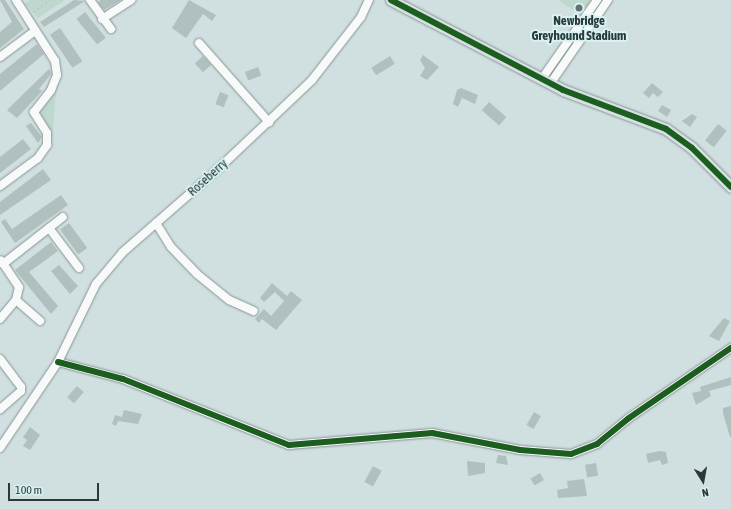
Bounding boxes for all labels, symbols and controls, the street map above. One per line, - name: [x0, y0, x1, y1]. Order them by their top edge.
- marker: Newbridge Greyhound Stadium: [574, 3, 584, 13]
- place label: Newbridge Greyhound Stadium: [532, 14, 626, 45]
- street label: Roseberry: [185, 156, 231, 200]
- north arrow: [683, 461, 723, 501]
- scale bar: [10, 475, 101, 501]
- text: 100 m: [15, 483, 42, 497]
- text: N: [701, 486, 710, 499]

